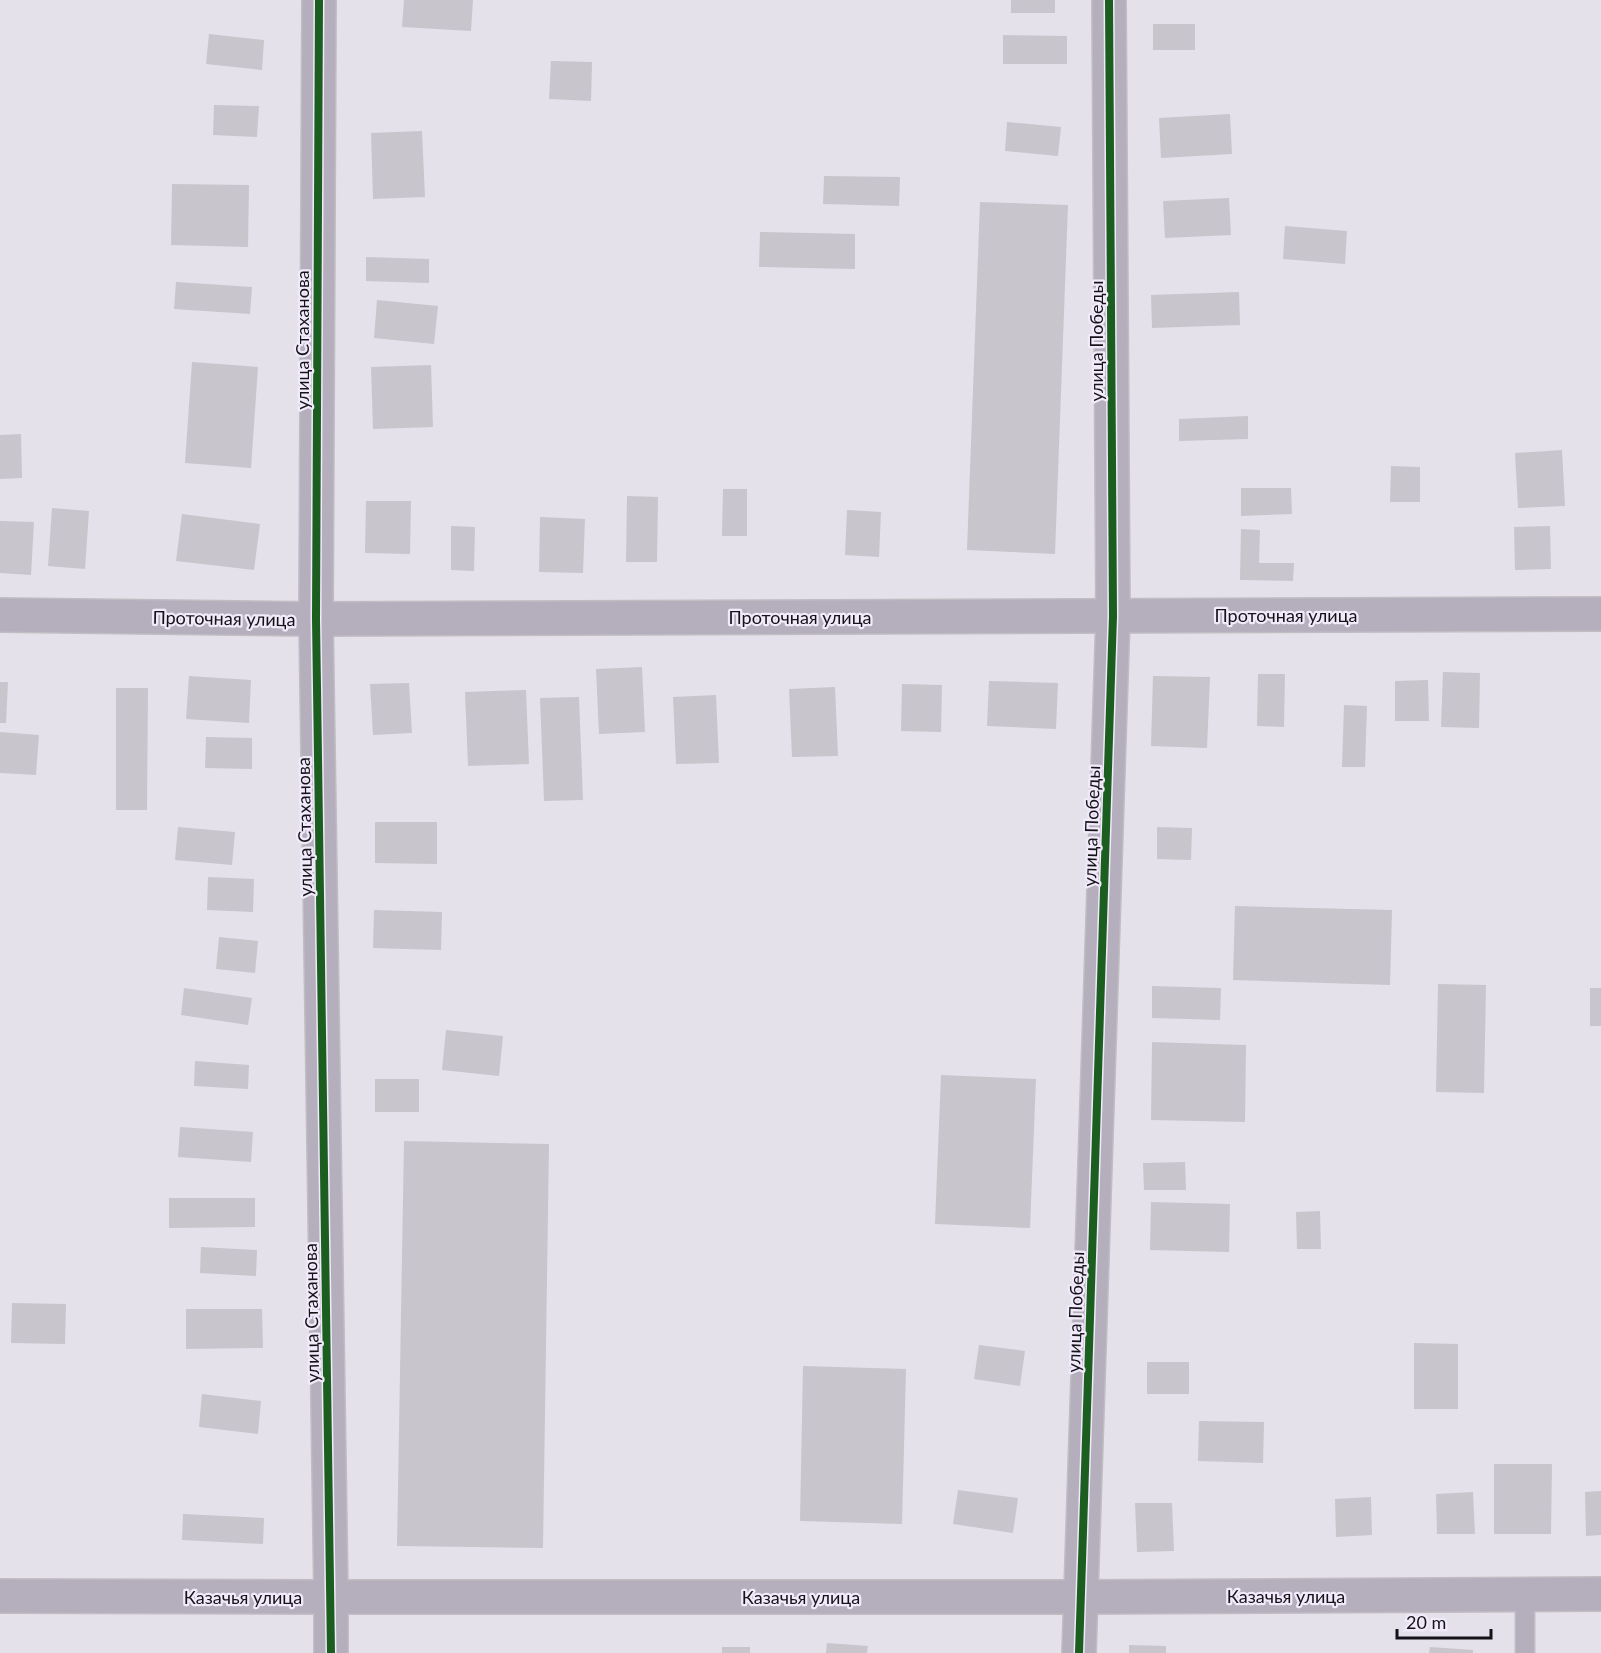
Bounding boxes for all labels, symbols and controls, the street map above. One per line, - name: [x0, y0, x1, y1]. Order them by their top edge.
- street label: улица Стаханова: [291, 270, 313, 410]
- street label: улица Победы: [1085, 280, 1107, 402]
- street label: Проточная улица: [1215, 604, 1357, 626]
- street label: Проточная улица: [152, 606, 296, 630]
- street label: Проточная улица: [729, 606, 871, 628]
- street label: улица Стаханова: [292, 757, 316, 897]
- street label: улица Победы: [1078, 765, 1104, 887]
- street label: улица Стаханова: [299, 1243, 323, 1383]
- street label: улица Победы: [1062, 1251, 1088, 1373]
- street label: Казачья улица: [1227, 1585, 1345, 1607]
- street label: Казачья улица: [184, 1586, 302, 1608]
- street label: Казачья улица: [742, 1586, 860, 1608]
- scale bar: [1397, 1602, 1492, 1640]
- text: 20 m: [1406, 1611, 1446, 1633]

